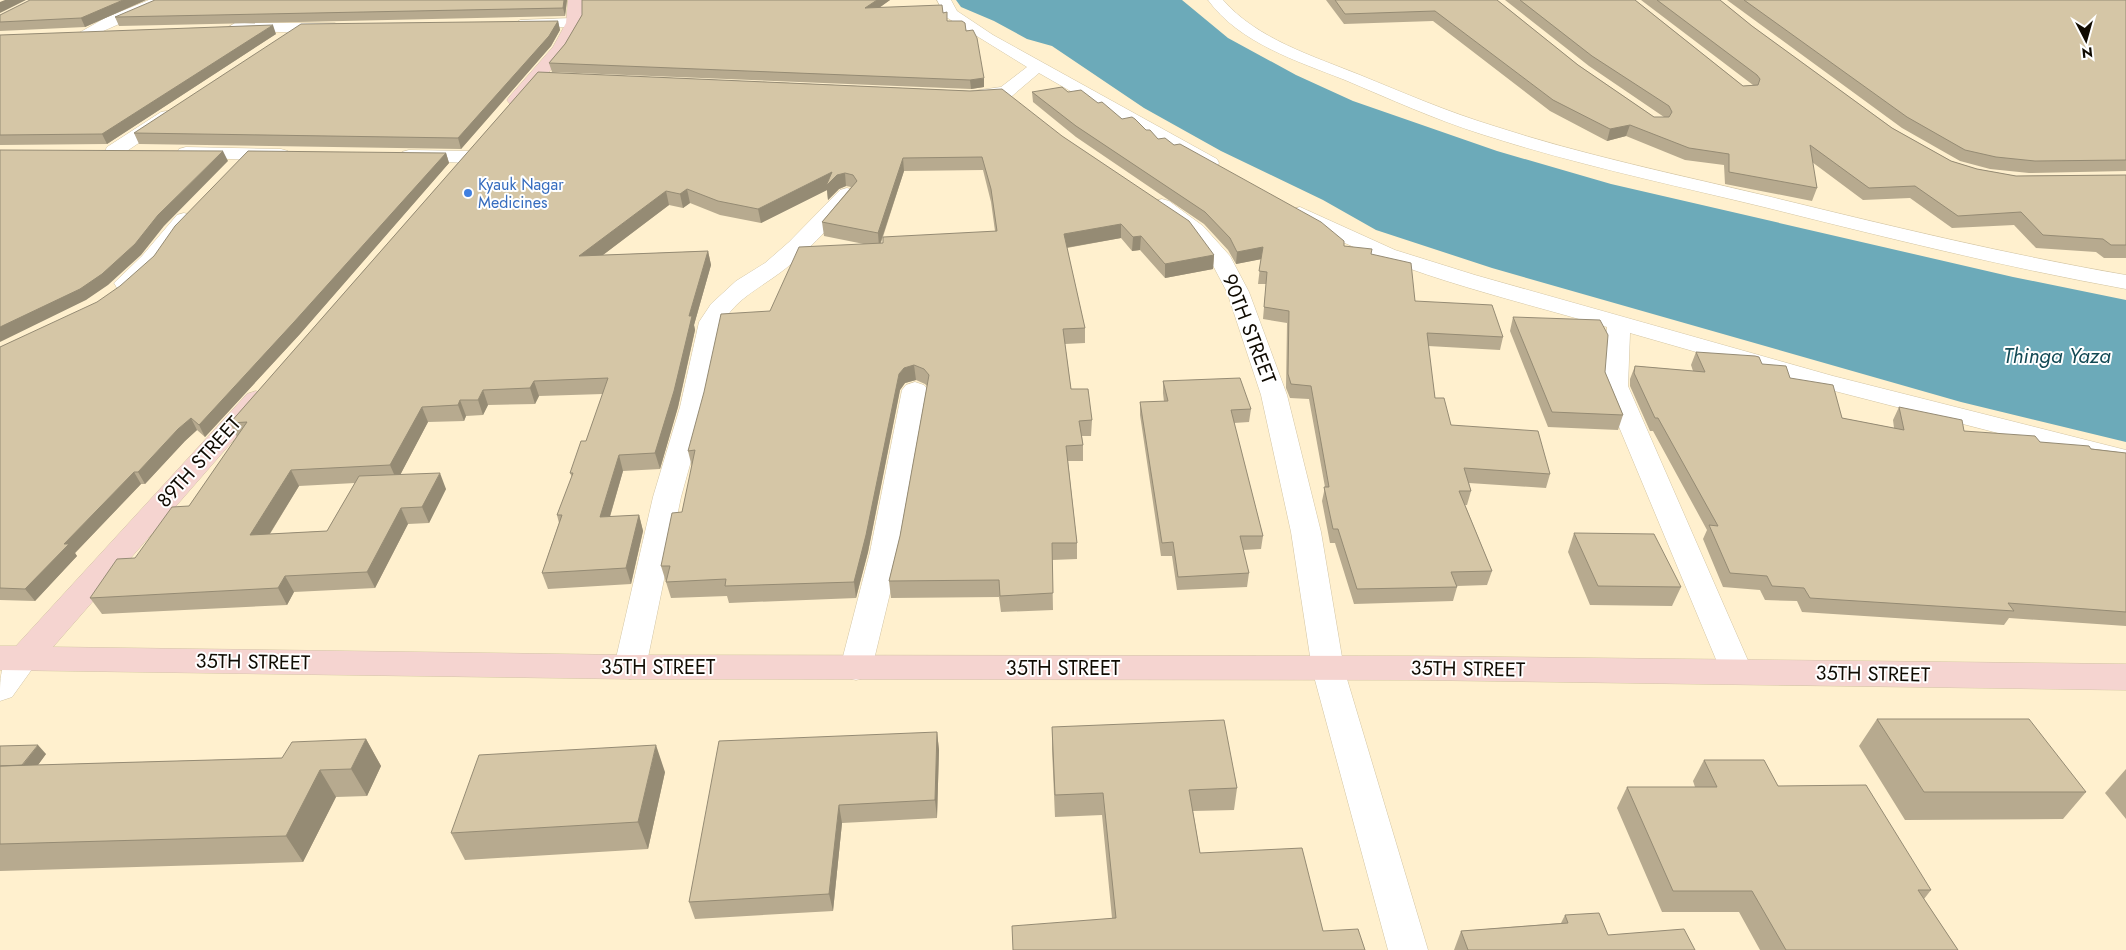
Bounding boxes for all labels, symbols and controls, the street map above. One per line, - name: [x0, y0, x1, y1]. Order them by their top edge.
- north arrow: [2061, 15, 2111, 65]
- text: N: [2081, 42, 2094, 63]
- place label: Kyauk Nagar Medicines: [478, 173, 564, 214]
- marker: Kyauk Nagar Medicines: [462, 187, 474, 199]
- street label: 90TH STREET: [1215, 270, 1284, 389]
- water label: Thinga Yaza: [2003, 341, 2111, 371]
- street label: 89TH STREET: [150, 409, 248, 514]
- street label: 35TH STREET: [195, 647, 311, 678]
- street label: 35TH STREET: [601, 653, 716, 682]
- street label: 35TH STREET: [1006, 654, 1121, 683]
- street label: 35TH STREET: [1410, 654, 1526, 685]
- street label: 35TH STREET: [1815, 659, 1931, 690]

